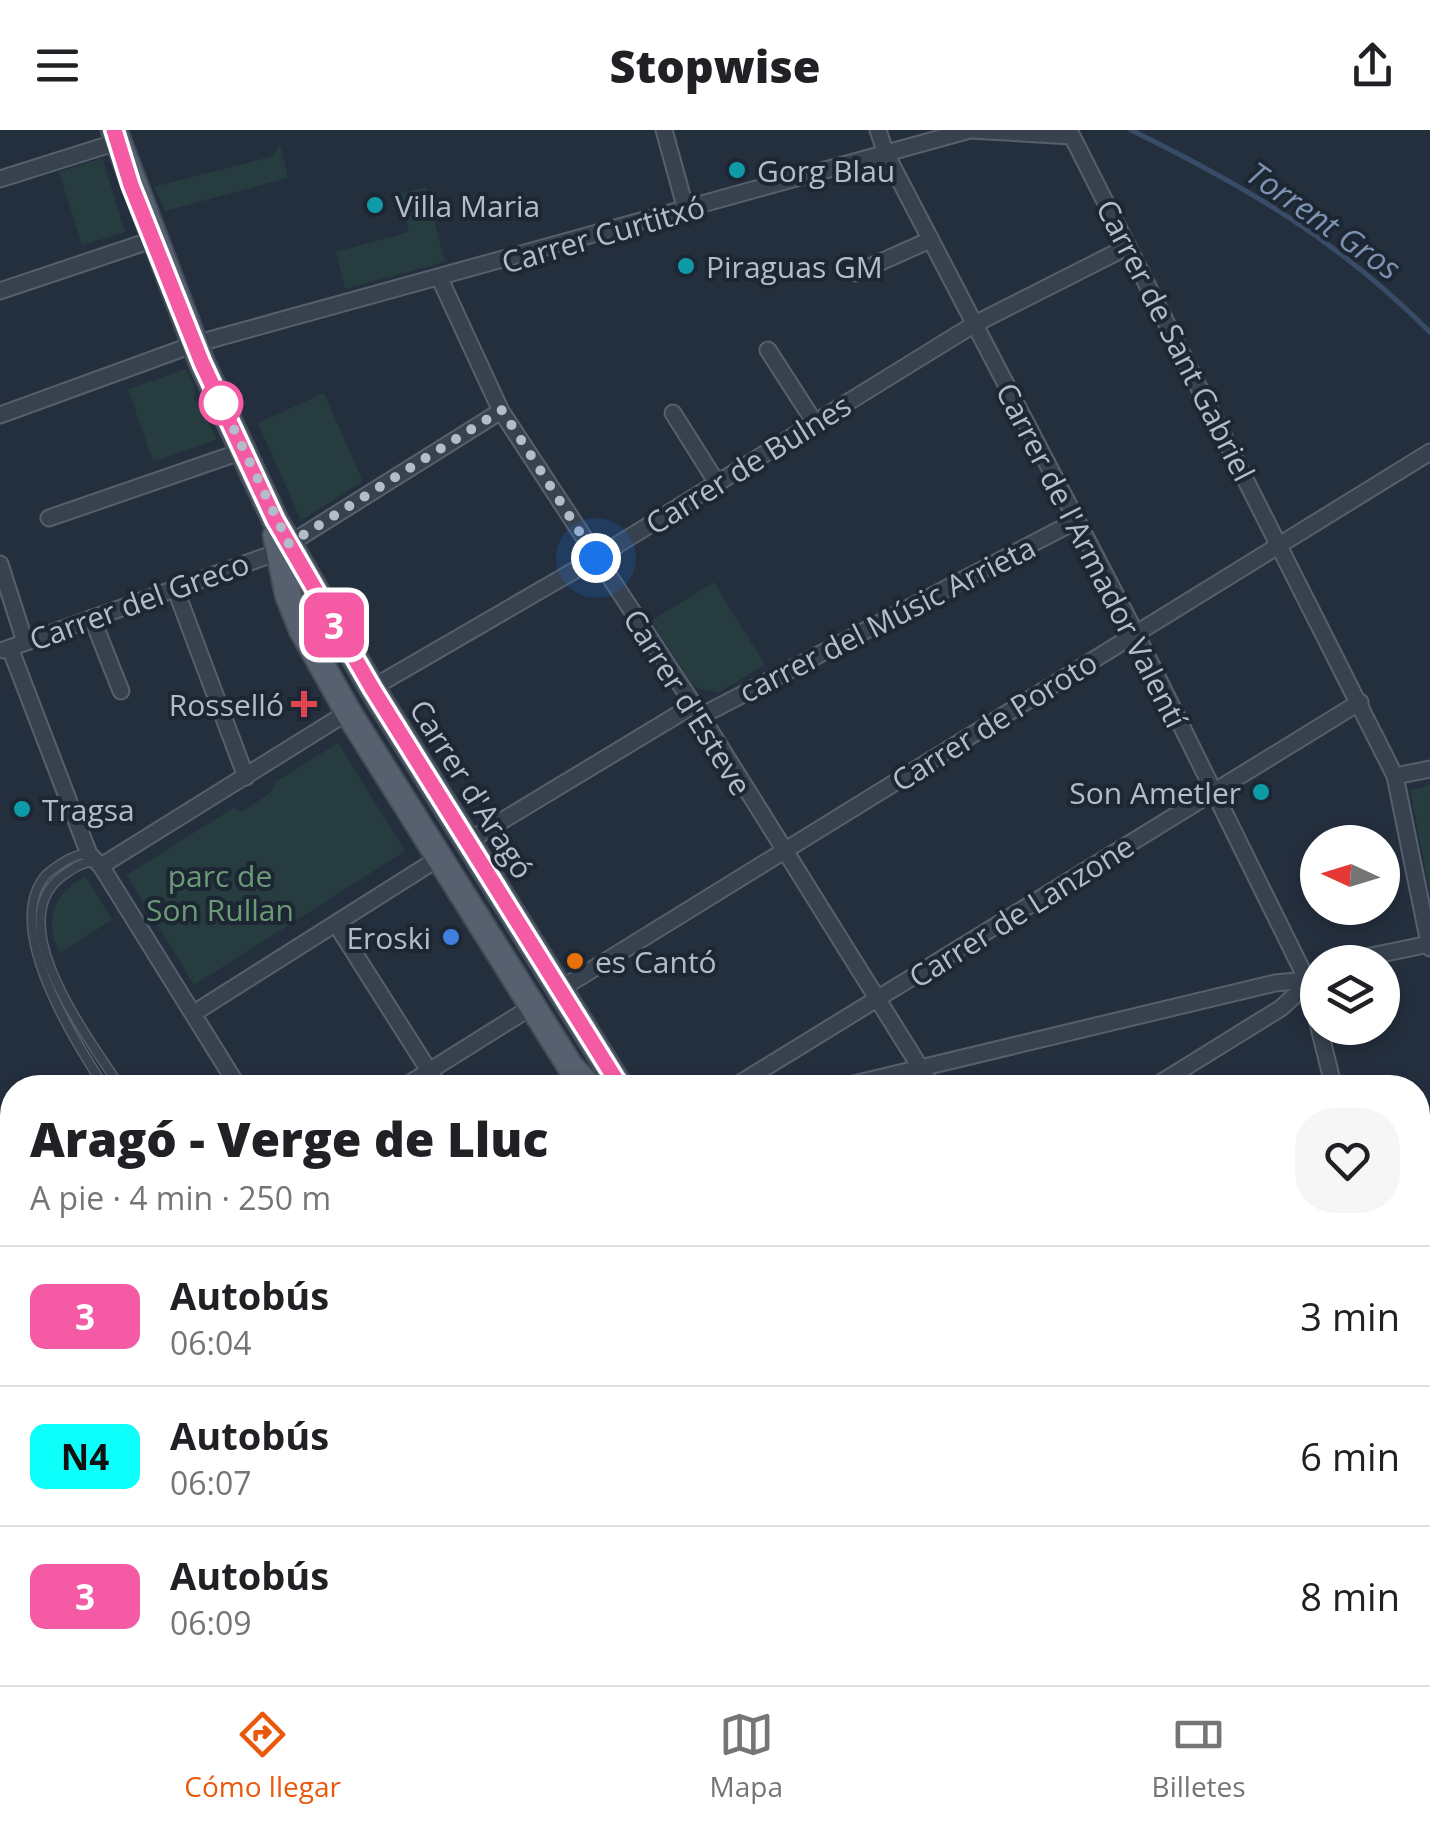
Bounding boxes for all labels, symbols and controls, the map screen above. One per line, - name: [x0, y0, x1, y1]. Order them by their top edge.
- text: Stopwise: [610, 35, 820, 96]
- icon: menu: [30, 38, 85, 93]
- icon: share: [1345, 38, 1400, 93]
- place label: Gorg Blau: [757, 150, 895, 191]
- water label: Torrent Gros: [1238, 151, 1410, 289]
- marker: Gorg Blau: [726, 159, 748, 181]
- place label: Villa Maria: [395, 185, 540, 226]
- street label: Carrer Curtitxó: [497, 185, 709, 283]
- street label: Carrer de Sant Gabriel: [1087, 192, 1265, 488]
- marker: Villa Maria: [364, 194, 386, 216]
- place label: Piraguas GM: [706, 246, 883, 287]
- marker: Piraguas GM: [675, 255, 697, 277]
- street label: Carrer de l'Armador Valentí: [987, 376, 1198, 736]
- unlabelled marker: [200, 382, 242, 424]
- street label: Carrer de Bulnes: [638, 384, 858, 544]
- street label: carrer del Músic Arrieta: [732, 526, 1042, 712]
- your location: [571, 533, 621, 583]
- street label: Carrer del Greco: [24, 542, 254, 660]
- line badge: 3: [302, 592, 366, 658]
- street label: Carrer d'Esteve: [614, 601, 762, 803]
- text: 3: [324, 602, 344, 649]
- street label: Carrer de Poroto: [883, 641, 1105, 801]
- place label: Rosselló: [169, 684, 284, 725]
- street label: Carrer d'Aragó: [401, 692, 543, 886]
- marker: Rosselló: [293, 693, 315, 715]
- place label: Son Ametler: [1069, 772, 1241, 813]
- marker: Son Ametler: [1250, 781, 1272, 803]
- place label: Tragsa: [42, 789, 135, 830]
- marker: Tragsa: [11, 798, 33, 820]
- street label: Carrer de Lanzone: [901, 825, 1141, 997]
- north arrow: [1300, 825, 1400, 925]
- map controls: [1300, 825, 1400, 1045]
- park label: parc de Son Rullan: [146, 855, 294, 930]
- place label: Eroski: [346, 917, 431, 958]
- marker: Eroski: [440, 926, 462, 948]
- place label: es Cantó: [595, 941, 717, 982]
- button: layers: [1300, 945, 1400, 1045]
- marker: es Cantó: [564, 950, 586, 972]
- text: Aragó - Verge de Lluc: [30, 1106, 548, 1171]
- button: heart: [1295, 1108, 1400, 1213]
- text: A pie · 4 min · 250 m: [30, 1176, 331, 1219]
- text: Autobús: [170, 1269, 329, 1321]
- text: 3 min: [1300, 1290, 1400, 1342]
- text: 3: [75, 1293, 95, 1340]
- text: 06:04: [170, 1321, 252, 1364]
- text: Autobús: [170, 1409, 329, 1461]
- text: 6 min: [1300, 1430, 1400, 1482]
- text: N4: [61, 1433, 109, 1480]
- text: 06:07: [170, 1461, 252, 1504]
- text: Autobús: [170, 1549, 329, 1601]
- text: 8 min: [1300, 1570, 1400, 1622]
- text: 3: [75, 1573, 95, 1620]
- text: 06:09: [170, 1601, 252, 1644]
- tab: Cómo llegar: [184, 1707, 341, 1805]
- tab: Mapa: [710, 1707, 783, 1805]
- tab: Billetes: [1152, 1707, 1246, 1805]

